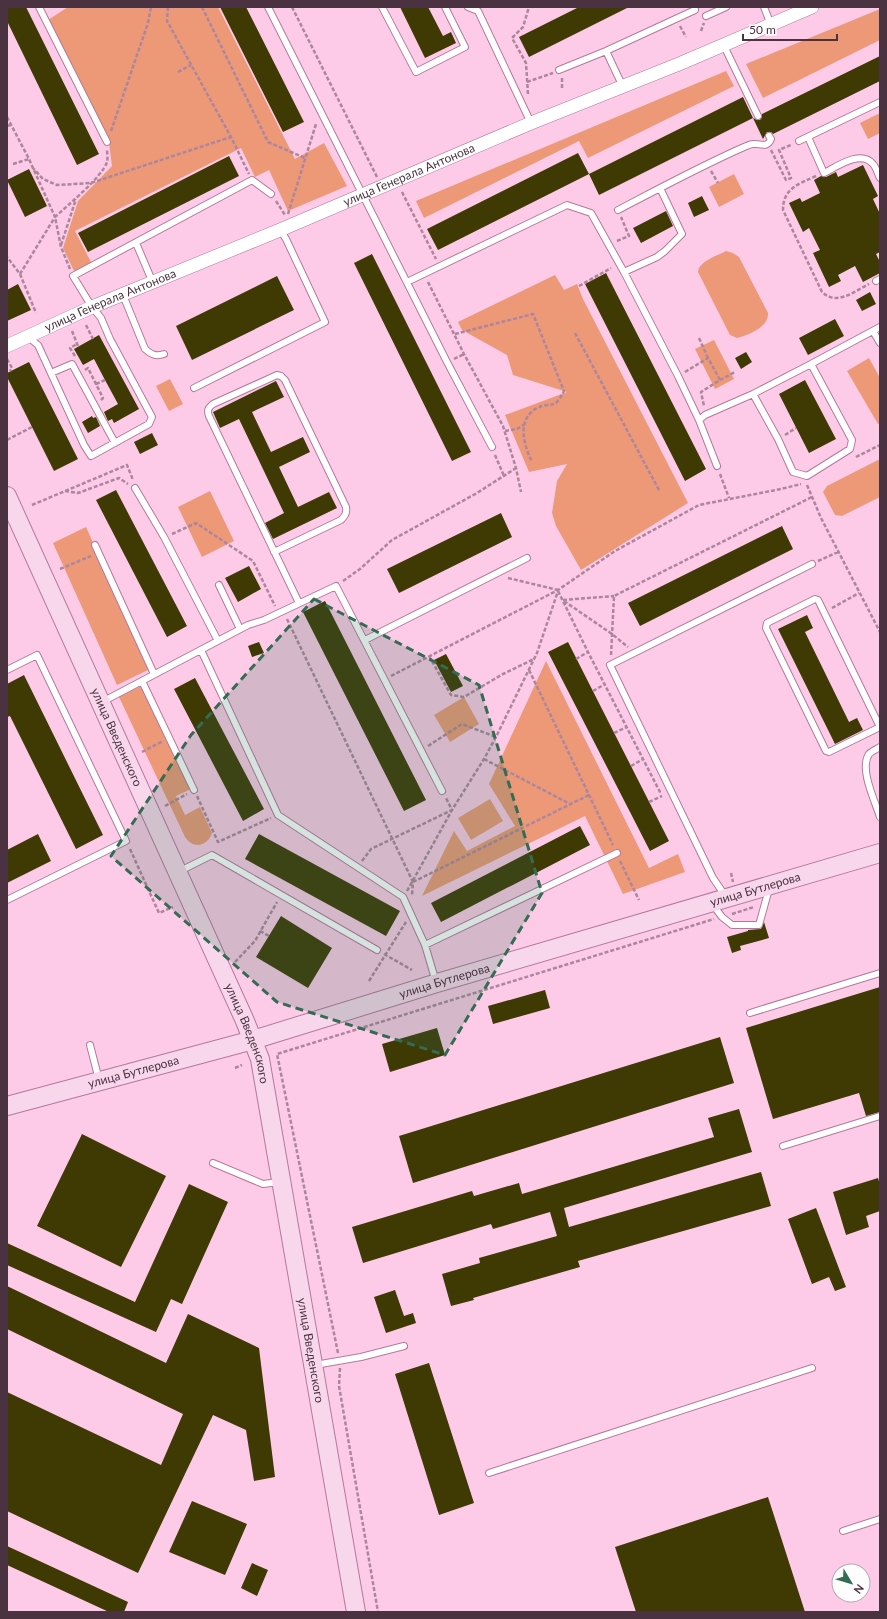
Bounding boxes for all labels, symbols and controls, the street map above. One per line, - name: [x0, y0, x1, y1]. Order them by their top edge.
- scale bar: [743, 16, 837, 42]
- text: 50 m: [749, 22, 776, 37]
- street label: улица Генерала Антонова: [341, 140, 477, 209]
- street label: улица Генерала Антонова: [42, 265, 178, 335]
- street label: улица Введенского: [88, 686, 146, 789]
- street label: улица Бутлерова: [708, 869, 802, 909]
- street label: улица Бутлерова: [397, 960, 491, 1001]
- street label: улица Введенского: [222, 981, 272, 1085]
- street label: улица Бутлерова: [86, 1052, 181, 1091]
- street label: улица Введенского: [295, 1297, 328, 1404]
- north arrow: [831, 1563, 871, 1603]
- text: N: [852, 1582, 867, 1597]

